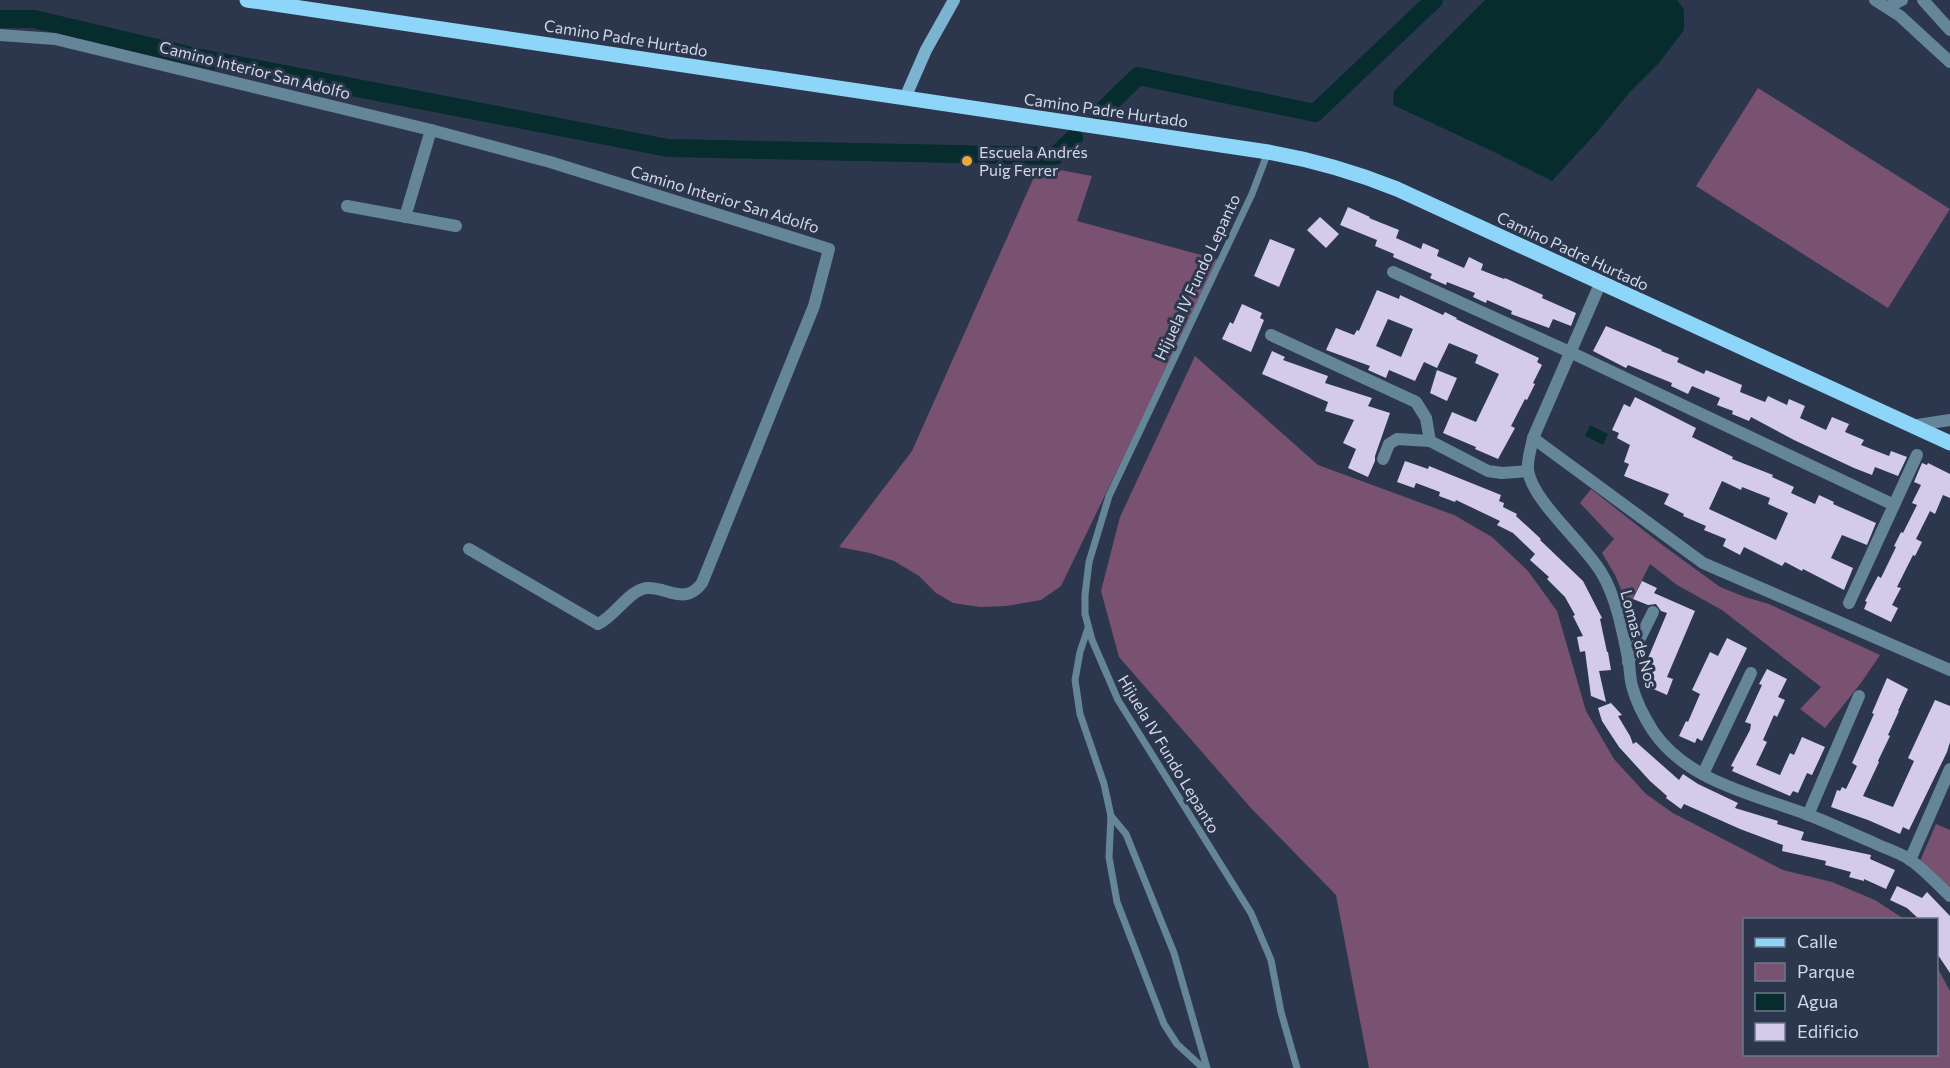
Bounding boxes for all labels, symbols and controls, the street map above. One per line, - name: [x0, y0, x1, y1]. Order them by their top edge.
- street label: Camino Padre Hurtado: [543, 15, 709, 60]
- street label: Camino Interior San Adolfo: [158, 37, 353, 102]
- street label: Camino Padre Hurtado: [1023, 89, 1189, 130]
- place label: Escuela Andrés Puig Ferrer: [979, 142, 1088, 179]
- marker: Escuela Andrés Puig Ferrer: [960, 154, 974, 168]
- street label: Camino Interior San Adolfo: [629, 161, 822, 236]
- street label: Hijuela IV Fundo Lepanto: [1150, 191, 1243, 363]
- street label: Camino Padre Hurtado: [1494, 207, 1652, 294]
- street label: Lomas de Nos: [1617, 588, 1662, 690]
- street label: Hijuela IV Fundo Lepanto: [1115, 671, 1224, 836]
- legend: [1743, 918, 1938, 1056]
- text: Calle: [1797, 930, 1837, 952]
- text: Parque: [1797, 960, 1855, 982]
- text: Agua: [1797, 990, 1838, 1012]
- text: Edificio: [1797, 1020, 1859, 1042]

